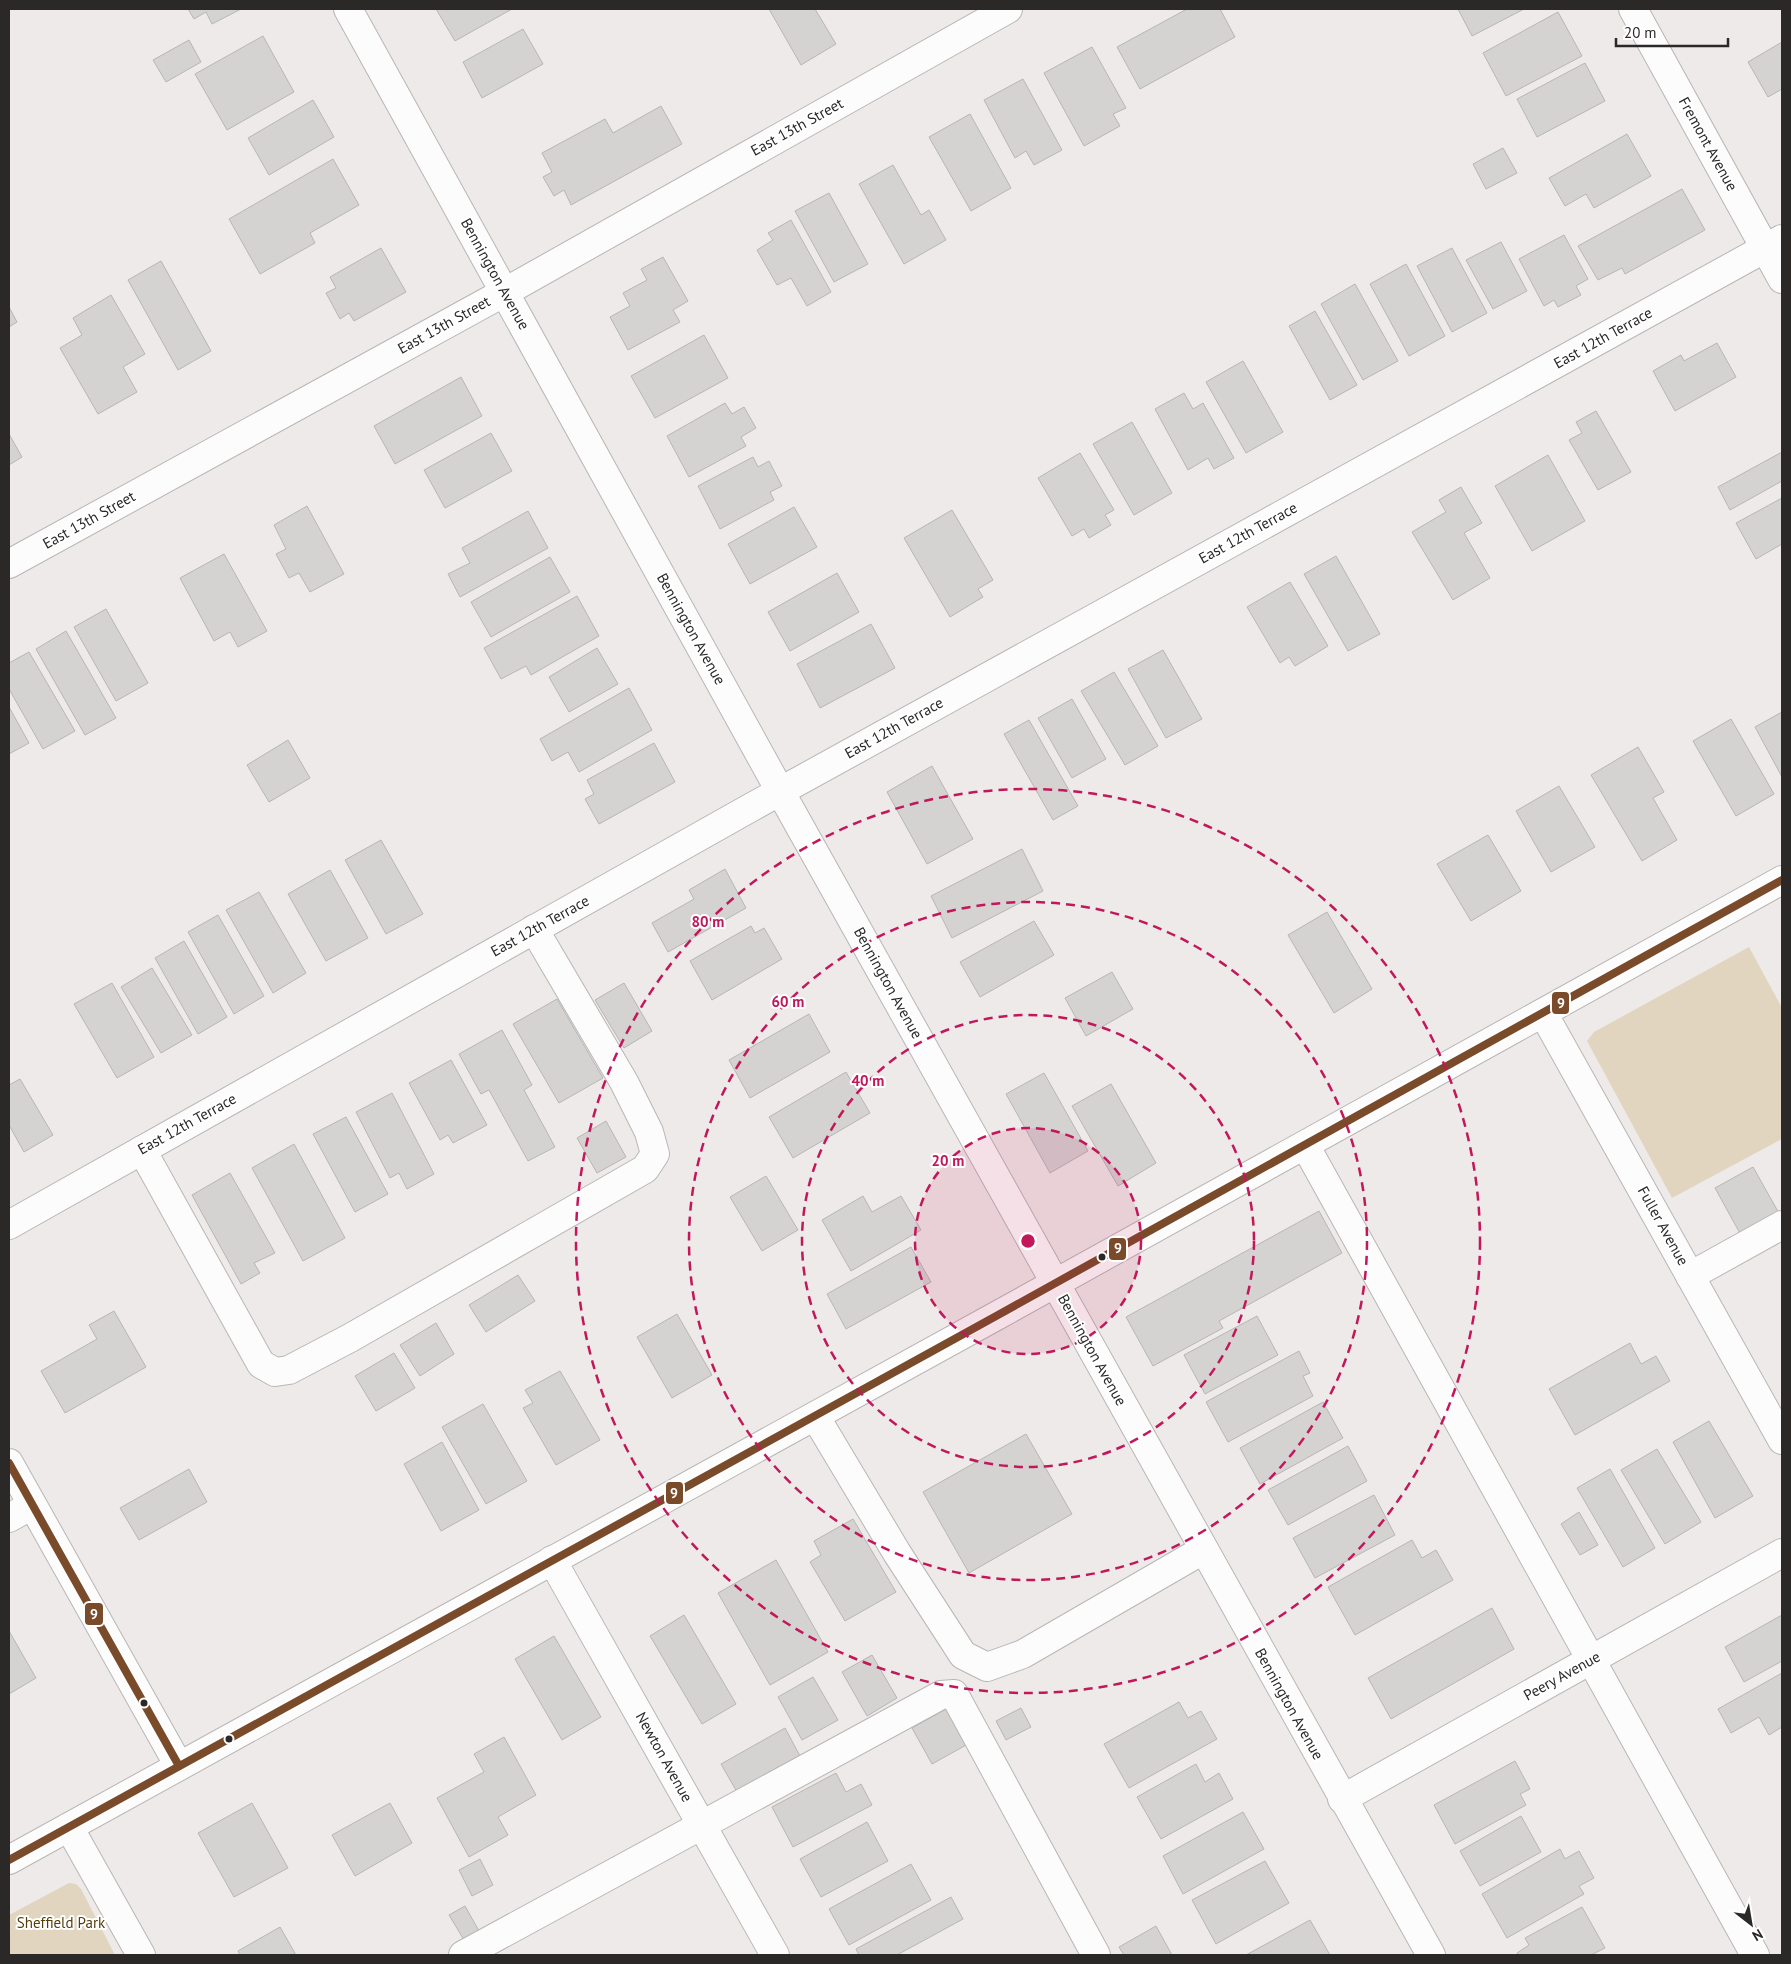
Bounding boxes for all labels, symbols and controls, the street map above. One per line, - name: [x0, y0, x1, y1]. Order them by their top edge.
- scale bar: [1616, 15, 1728, 47]
- text: 20 m: [1624, 23, 1657, 42]
- street label: East 13th Street: [747, 93, 846, 160]
- street label: Fremont Avenue: [1675, 94, 1742, 194]
- street label: Bennington Avenue: [457, 215, 534, 333]
- street label: East 13th Street: [394, 291, 493, 358]
- street label: East 12th Terrace: [1550, 303, 1655, 372]
- street label: East 13th Street: [39, 486, 138, 553]
- street label: East 12th Terrace: [1195, 498, 1300, 567]
- street label: Bennington Avenue: [653, 570, 730, 688]
- street label: East 12th Terrace: [841, 693, 946, 762]
- street label: East 12th Terrace: [487, 891, 592, 960]
- text: 80 m: [692, 912, 724, 931]
- street label: Bennington Avenue: [850, 924, 927, 1042]
- line badge: 9: [1551, 991, 1570, 1015]
- text: 60 m: [772, 992, 804, 1011]
- text: 9: [1557, 994, 1565, 1012]
- text: 40 m: [852, 1071, 884, 1090]
- street label: East 12th Terrace: [134, 1089, 239, 1158]
- text: 20 m: [932, 1151, 964, 1170]
- street label: Fuller Avenue: [1634, 1183, 1693, 1269]
- centre of rings: [1019, 1232, 1037, 1250]
- line badge: 9: [1108, 1237, 1127, 1261]
- text: 9: [1114, 1239, 1122, 1257]
- unlabelled marker: [1097, 1252, 1107, 1262]
- street label: Bennington Avenue: [1054, 1291, 1131, 1409]
- line badge: 9: [665, 1481, 684, 1505]
- text: 9: [670, 1484, 678, 1502]
- line badge: 9: [84, 1602, 104, 1626]
- text: 9: [90, 1605, 98, 1623]
- street label: Bennington Avenue: [1251, 1645, 1328, 1763]
- street label: Peery Avenue: [1520, 1647, 1603, 1704]
- unlabelled marker: [139, 1698, 149, 1708]
- street label: Newton Avenue: [632, 1708, 697, 1805]
- unlabelled marker: [224, 1734, 234, 1744]
- north arrow: [1726, 1899, 1776, 1949]
- park label: Sheffield Park: [17, 1913, 106, 1932]
- text: N: [1749, 1925, 1766, 1945]

